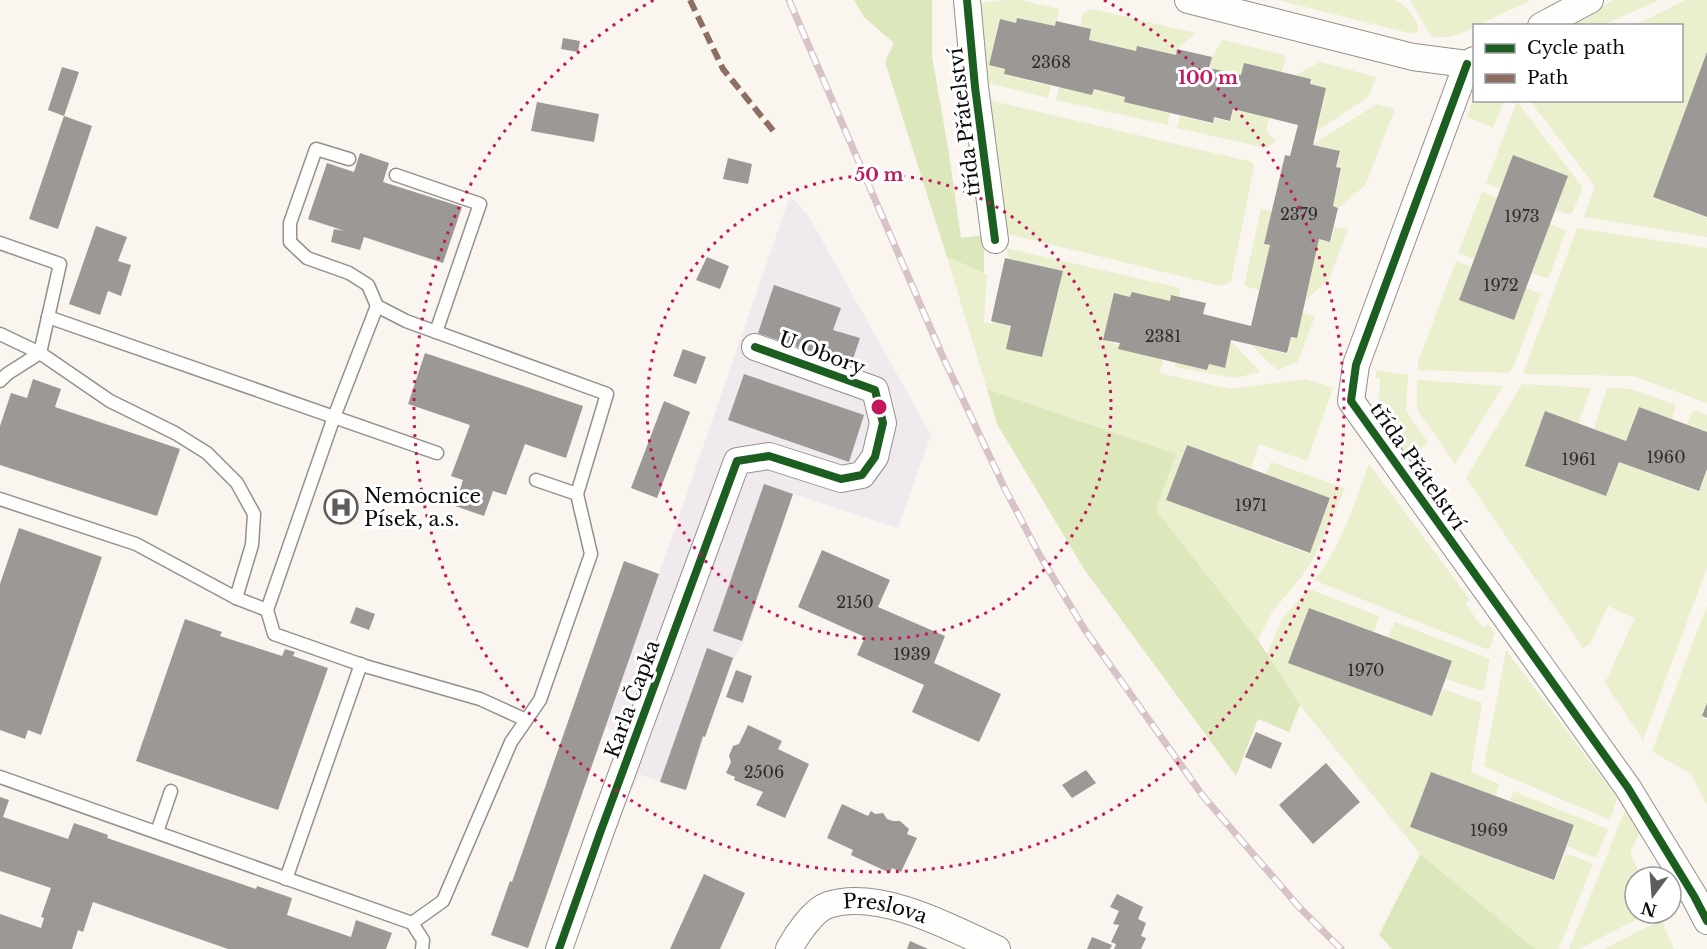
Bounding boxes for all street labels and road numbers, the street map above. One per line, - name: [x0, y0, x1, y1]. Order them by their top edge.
- street label: třída Přátelství: [943, 46, 985, 198]
- street label: U Obory: [775, 326, 869, 380]
- street label: třída Přátelství: [1365, 398, 1471, 534]
- street label: Karla Čapka: [599, 636, 665, 761]
- street label: Preslova: [842, 889, 932, 929]

